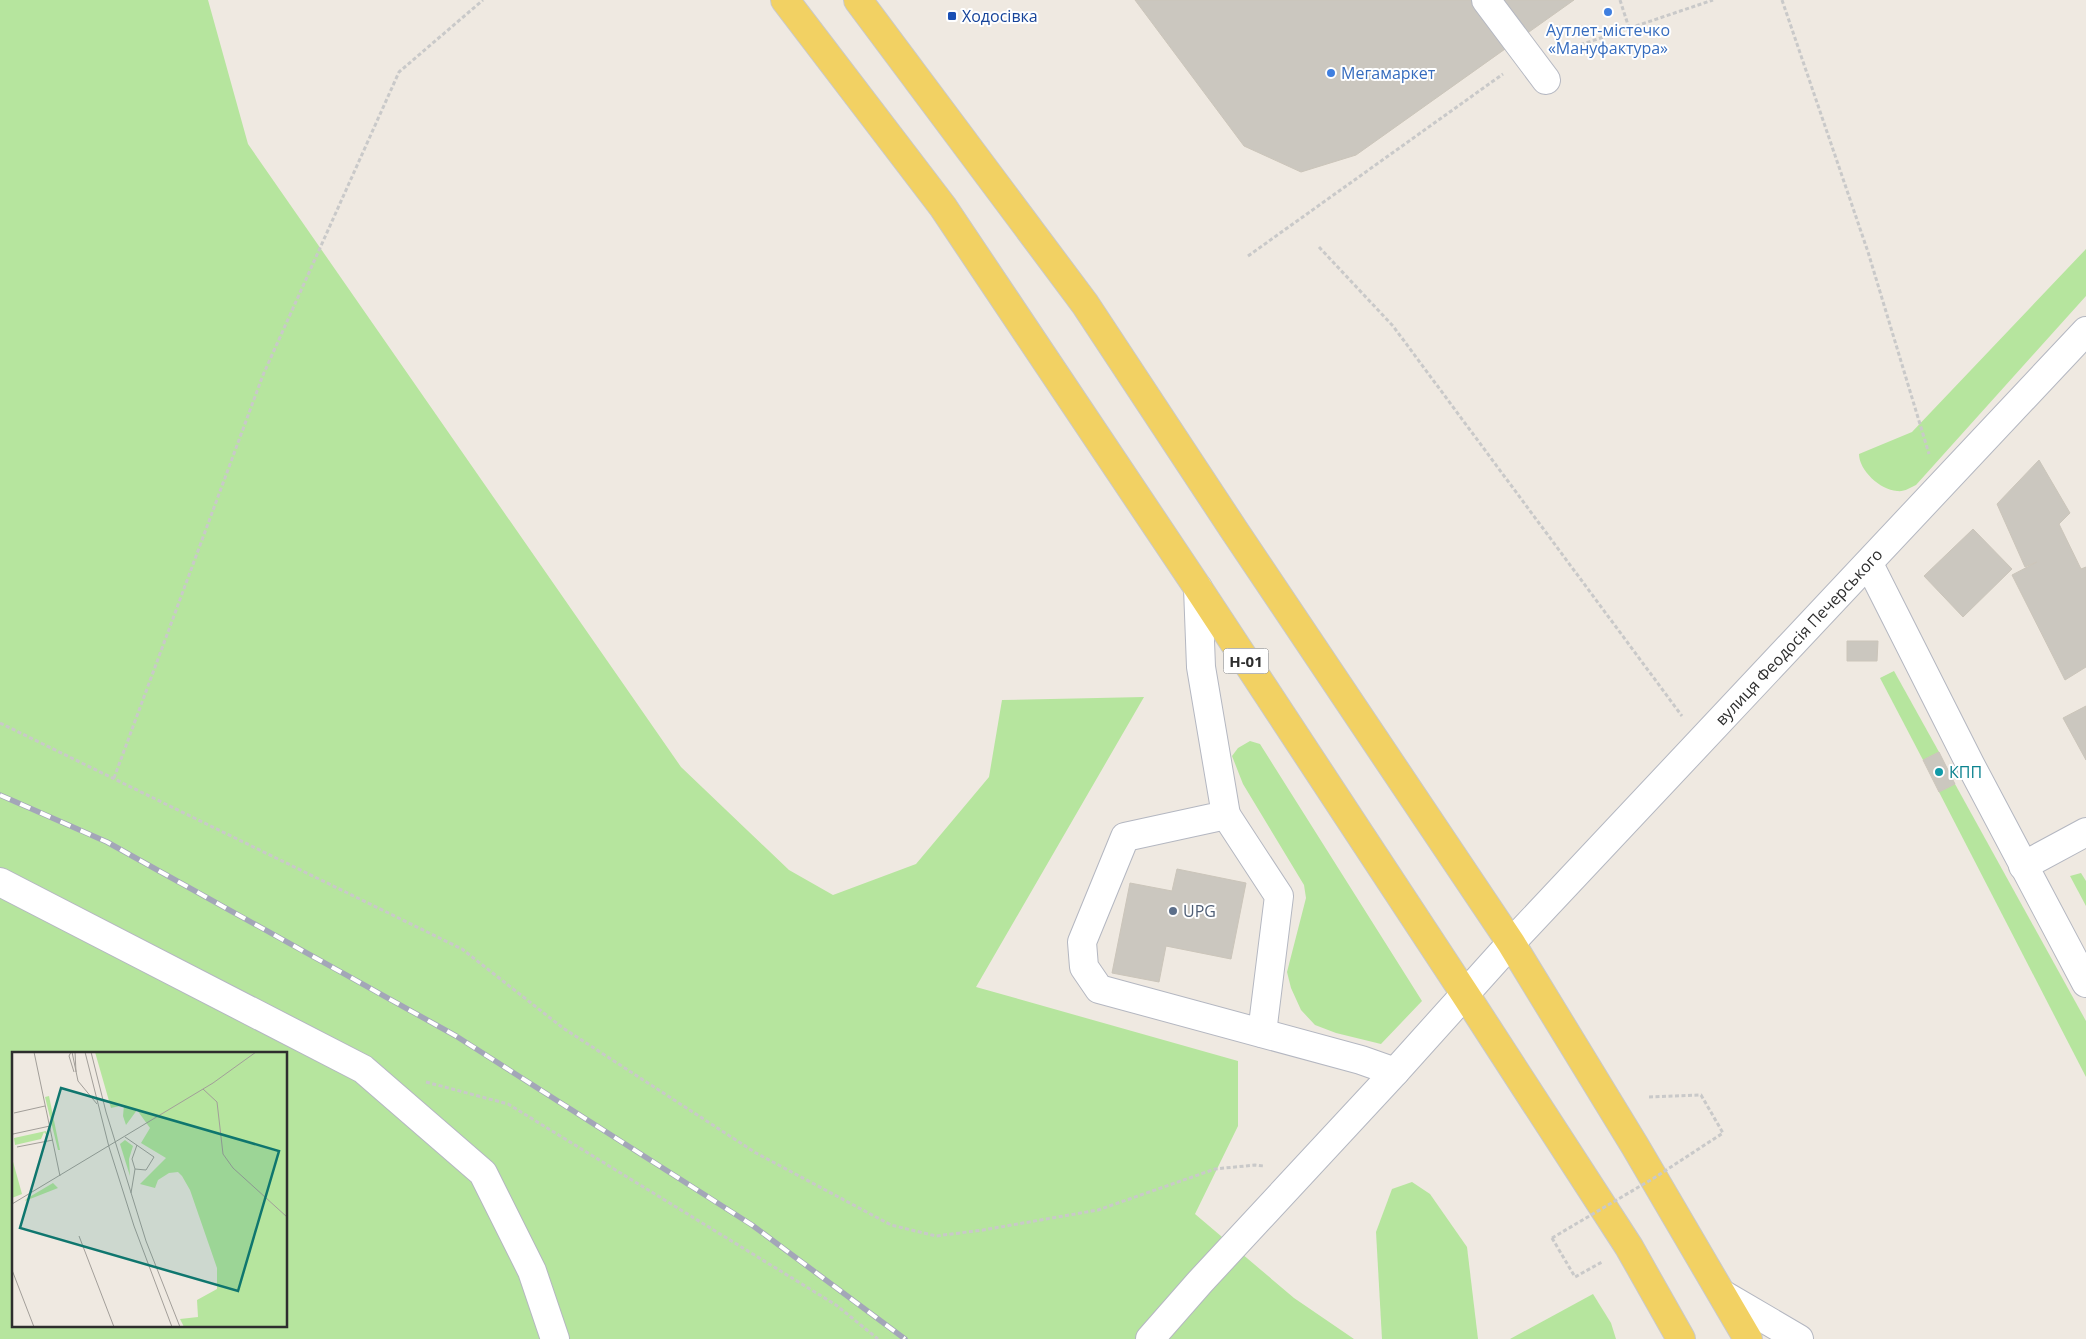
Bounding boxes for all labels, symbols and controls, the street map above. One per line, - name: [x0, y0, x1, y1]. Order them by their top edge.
- place label: Ходосівка: [962, 5, 1038, 27]
- marker: Аутлет-містечко «Мануфактура»: [1602, 6, 1614, 18]
- marker: Ходосівка: [946, 10, 958, 22]
- place label: Аутлет-містечко «Мануфактура»: [1546, 19, 1670, 59]
- place label: Мегамаркет: [1341, 62, 1436, 84]
- marker: Мегамаркет: [1325, 67, 1337, 79]
- street label: вулиця Феодосія Печерського: [1710, 544, 1887, 730]
- road number: Н-01: [1224, 648, 1268, 674]
- place label: КПП: [1949, 761, 1982, 783]
- marker: КПП: [1933, 766, 1945, 778]
- place label: UPG: [1183, 900, 1216, 922]
- marker: UPG: [1167, 905, 1179, 917]
- inset map: [12, 1052, 288, 1326]

